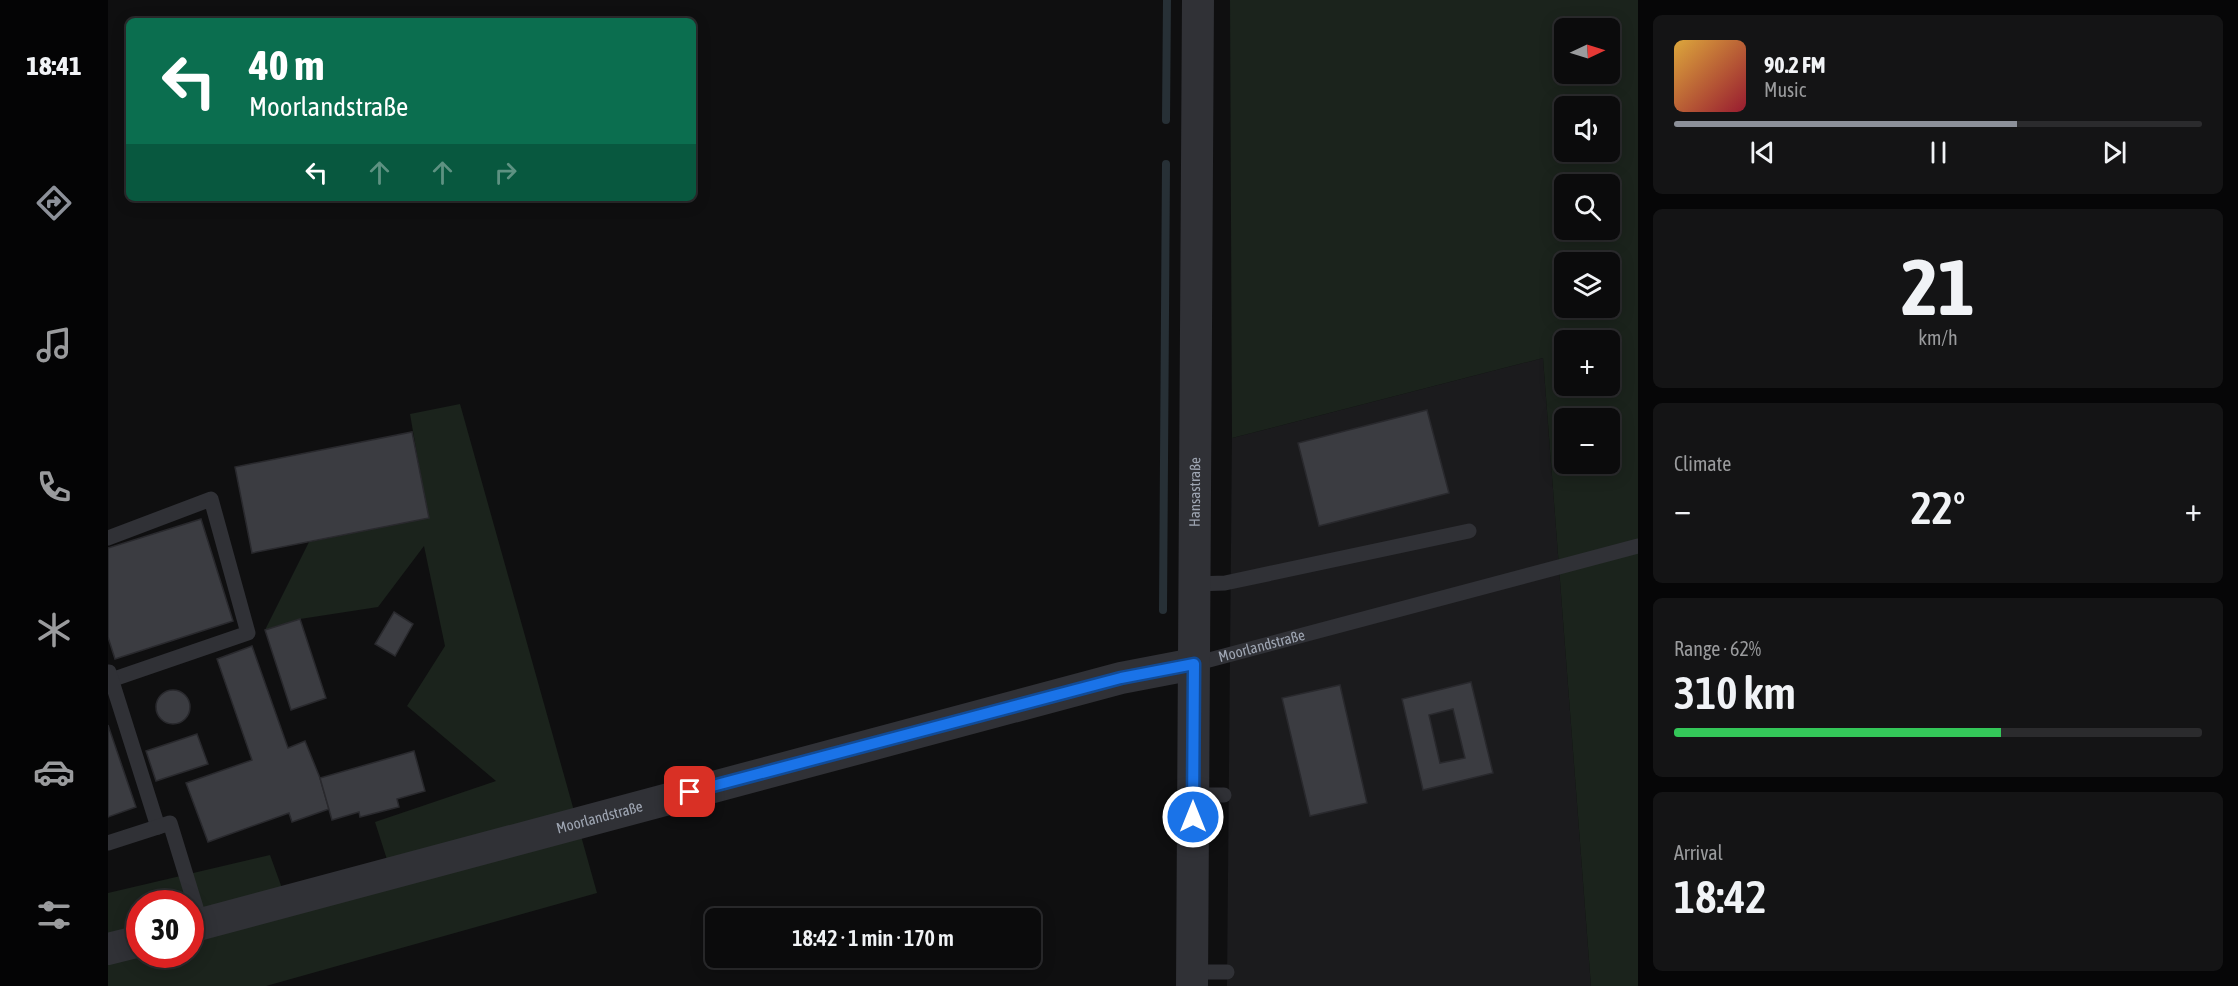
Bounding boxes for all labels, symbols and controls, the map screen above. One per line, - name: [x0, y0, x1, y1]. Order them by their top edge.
- north arrow: [1554, 18, 1620, 84]
- map controls: [1554, 18, 1620, 474]
- text: 40 m: [249, 41, 324, 89]
- icon: left: [150, 42, 228, 120]
- text: 18:41: [26, 50, 82, 81]
- text: 90.2 FM: [1764, 52, 1826, 78]
- text: Music: [1764, 78, 1806, 101]
- text: Moorlandstraße: [249, 91, 408, 122]
- button: sound: [1554, 96, 1620, 162]
- icon: previous: [1746, 136, 1779, 169]
- icon: pause: [1922, 136, 1955, 169]
- icon: next: [2098, 136, 2131, 169]
- icon: left: [300, 156, 333, 189]
- icon: ahead: [363, 156, 396, 189]
- icon: ahead: [426, 156, 459, 189]
- icon: right: [489, 156, 522, 189]
- button: search: [1554, 174, 1620, 240]
- icon: directions: [33, 182, 75, 224]
- text: 21: [1901, 242, 1975, 332]
- button: layers: [1554, 252, 1620, 318]
- icon: music: [33, 324, 75, 366]
- text: km/h: [1918, 326, 1958, 349]
- button: +: [1554, 330, 1620, 396]
- button: −: [1554, 408, 1620, 474]
- text: Climate: [1674, 452, 1731, 475]
- street label: Hansastraße: [1186, 457, 1203, 527]
- icon: phone: [33, 466, 75, 508]
- text: 22°: [1911, 482, 1965, 534]
- text: −: [1674, 490, 1691, 528]
- text: +: [2185, 490, 2202, 528]
- icon: climate: [33, 609, 75, 651]
- street label: Moorlandstraße: [1217, 626, 1307, 665]
- text: Range · 62%: [1674, 637, 1761, 660]
- text: 310 km: [1674, 667, 1796, 719]
- icon: car: [33, 751, 75, 793]
- pin: [664, 766, 715, 817]
- icon: arrive: [673, 775, 706, 808]
- position arrow: [1161, 785, 1225, 849]
- street label: Moorlandstraße: [554, 797, 645, 837]
- text: Arrival: [1674, 841, 1723, 864]
- text: 18:42: [1674, 871, 1767, 923]
- speed limit sign: 30: [126, 890, 204, 968]
- icon: filters: [33, 894, 75, 936]
- text: 18:42 · 1 min · 170 m: [792, 925, 954, 951]

